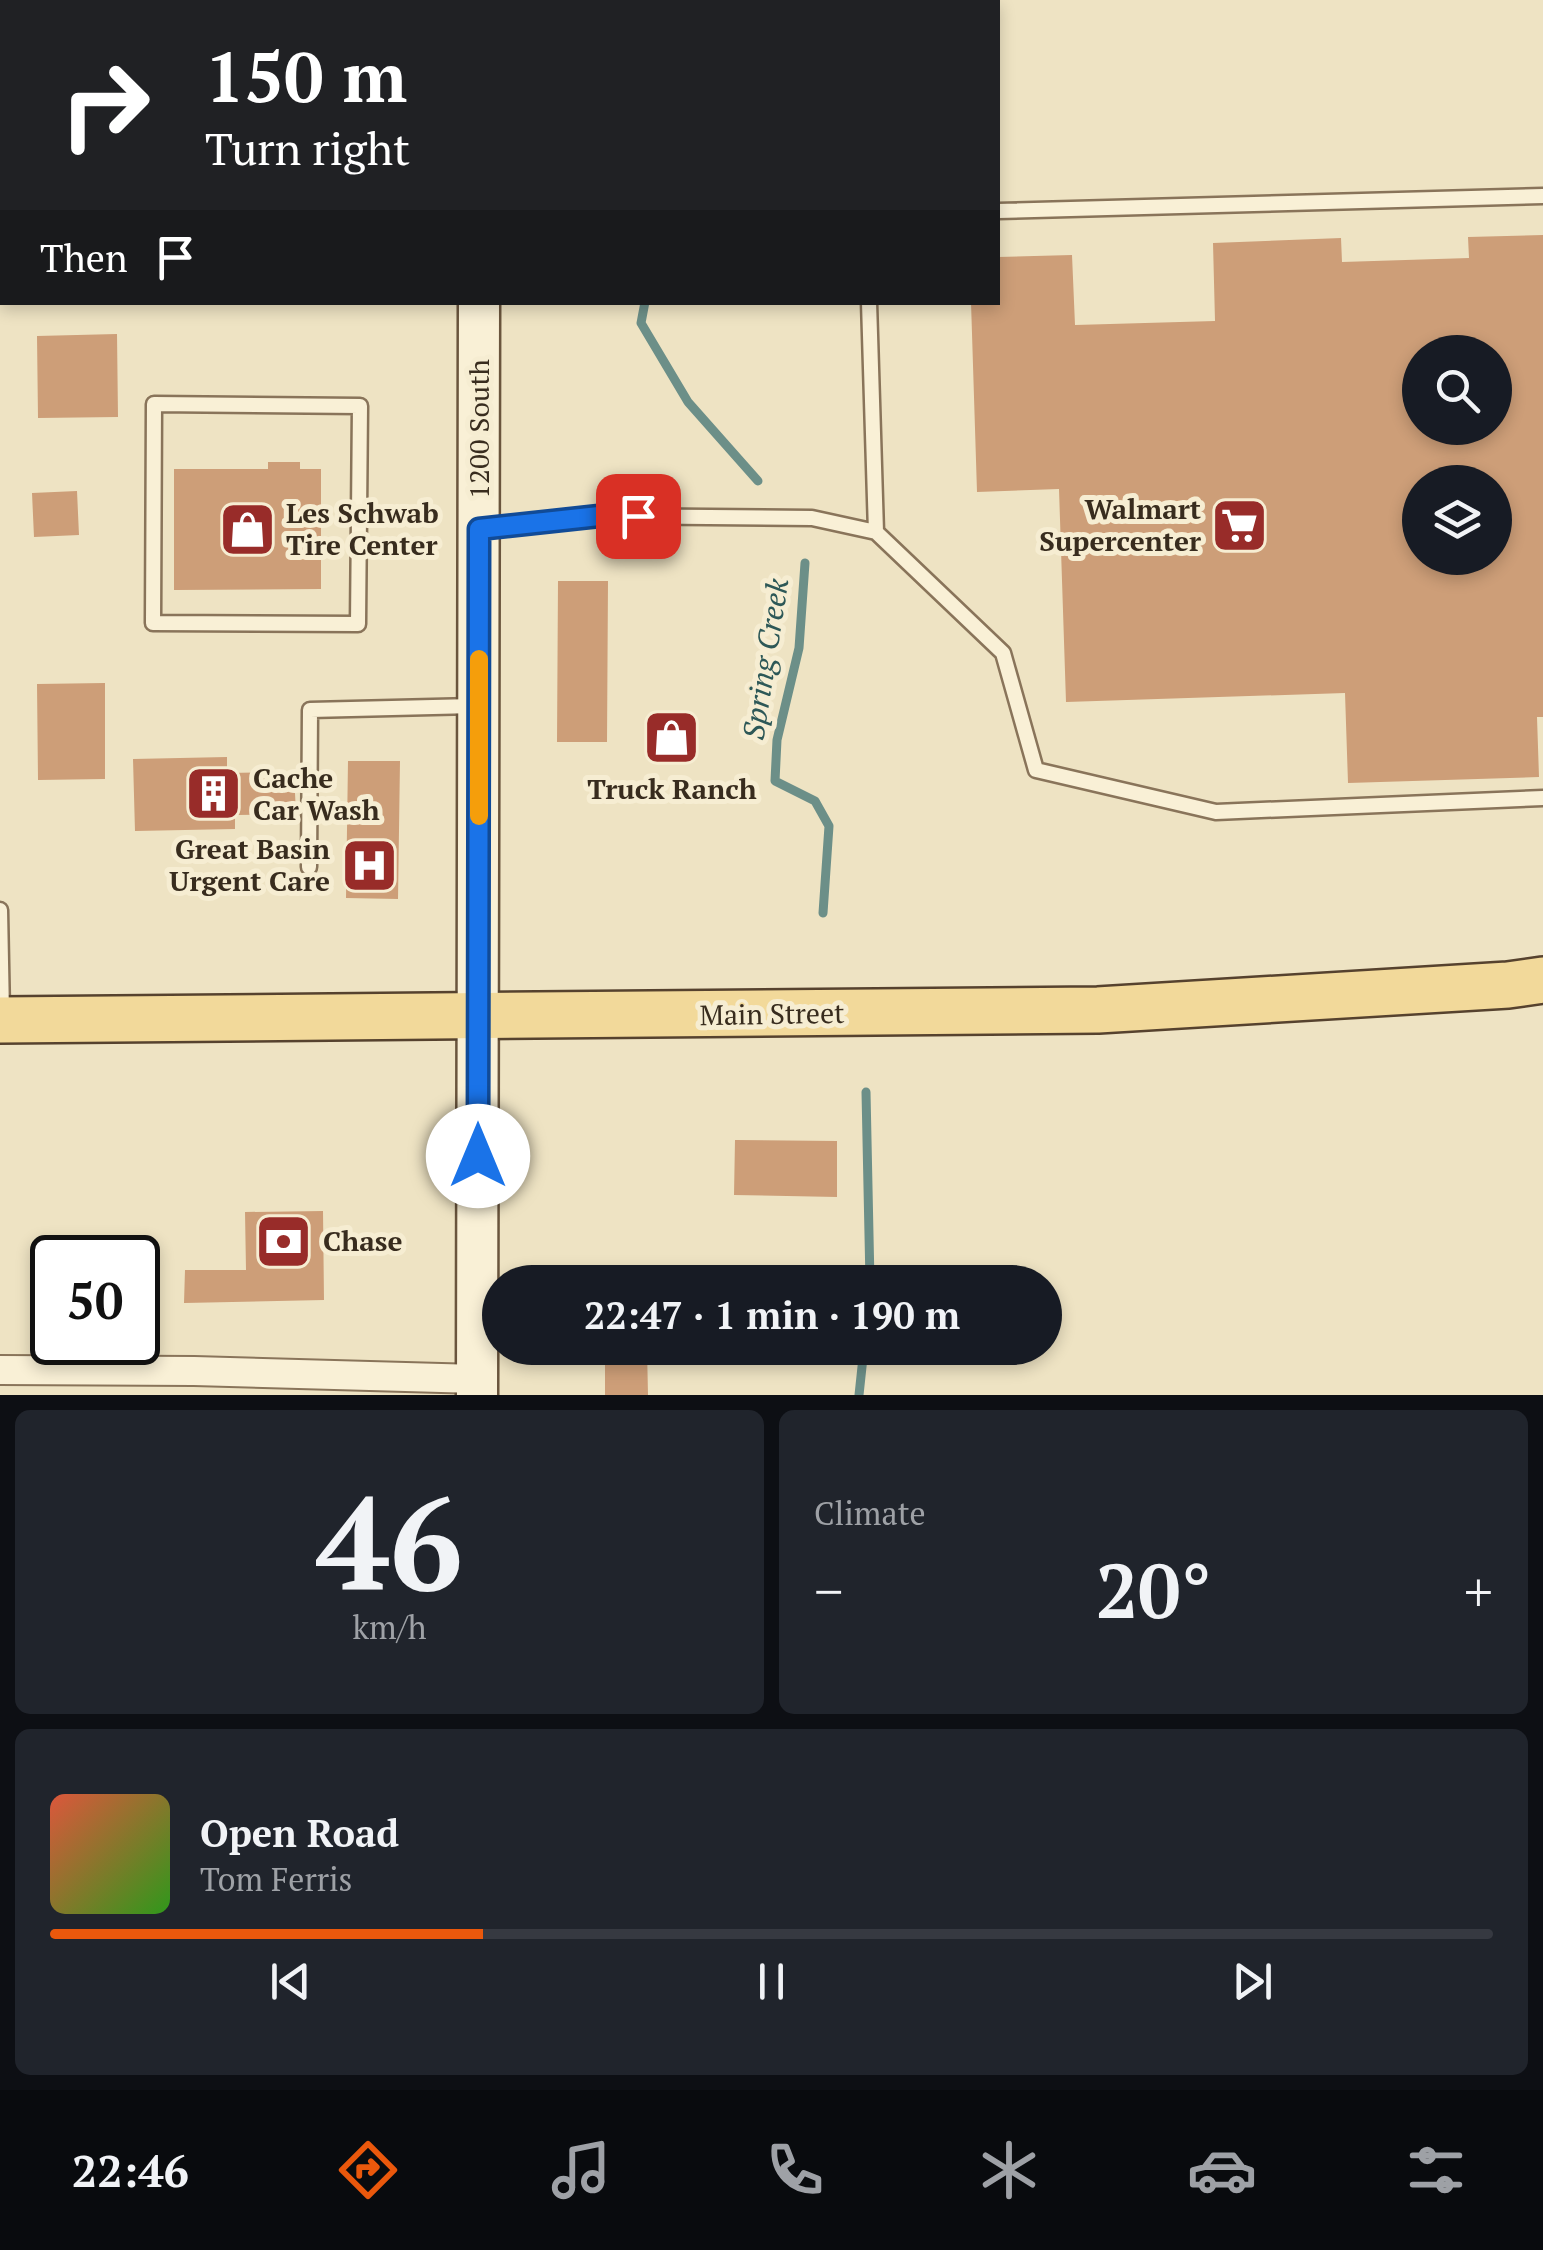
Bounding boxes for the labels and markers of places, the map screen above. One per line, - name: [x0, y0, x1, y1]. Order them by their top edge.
- pin: [596, 474, 681, 559]
- place label: Walmart Supercenter: [1039, 490, 1201, 559]
- place label: Les Schwab Tire Center: [286, 494, 439, 563]
- supermarket icon: Walmart Supercenter: [1210, 495, 1270, 555]
- shop icon: Les Schwab Tire Center: [217, 499, 277, 559]
- shop icon: Truck Ranch: [642, 708, 702, 768]
- place label: Cache Car Wash: [253, 759, 380, 828]
- building icon: Cache Car Wash: [184, 764, 244, 824]
- place label: Truck Ranch: [587, 770, 757, 807]
- place label: Great Basin Urgent Care: [169, 830, 330, 899]
- hospital icon: Great Basin Urgent Care: [339, 835, 399, 895]
- bank icon: Chase: [254, 1211, 314, 1271]
- place label: Chase: [323, 1222, 402, 1259]

